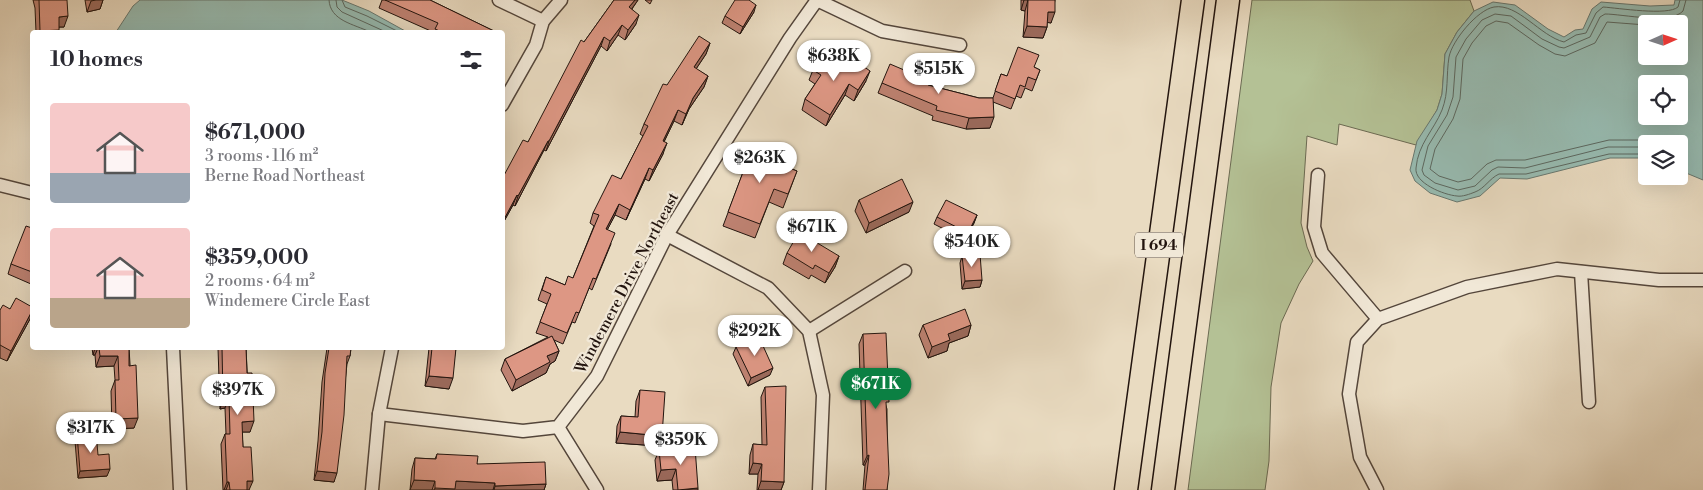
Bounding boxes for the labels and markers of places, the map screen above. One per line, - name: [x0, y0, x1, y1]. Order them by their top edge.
- pin: $638K: [799, 39, 869, 82]
- pin: $515K: [904, 52, 974, 95]
- pin: $263K: [725, 142, 795, 184]
- pin: $671K: [777, 210, 847, 253]
- pin: $540K: [937, 226, 1007, 268]
- pin: $292K: [720, 314, 790, 357]
- pin: $671K: [841, 368, 911, 410]
- pin: $397K: [203, 374, 273, 416]
- pin: $317K: [56, 412, 126, 454]
- pin: $359K: [646, 424, 716, 466]

